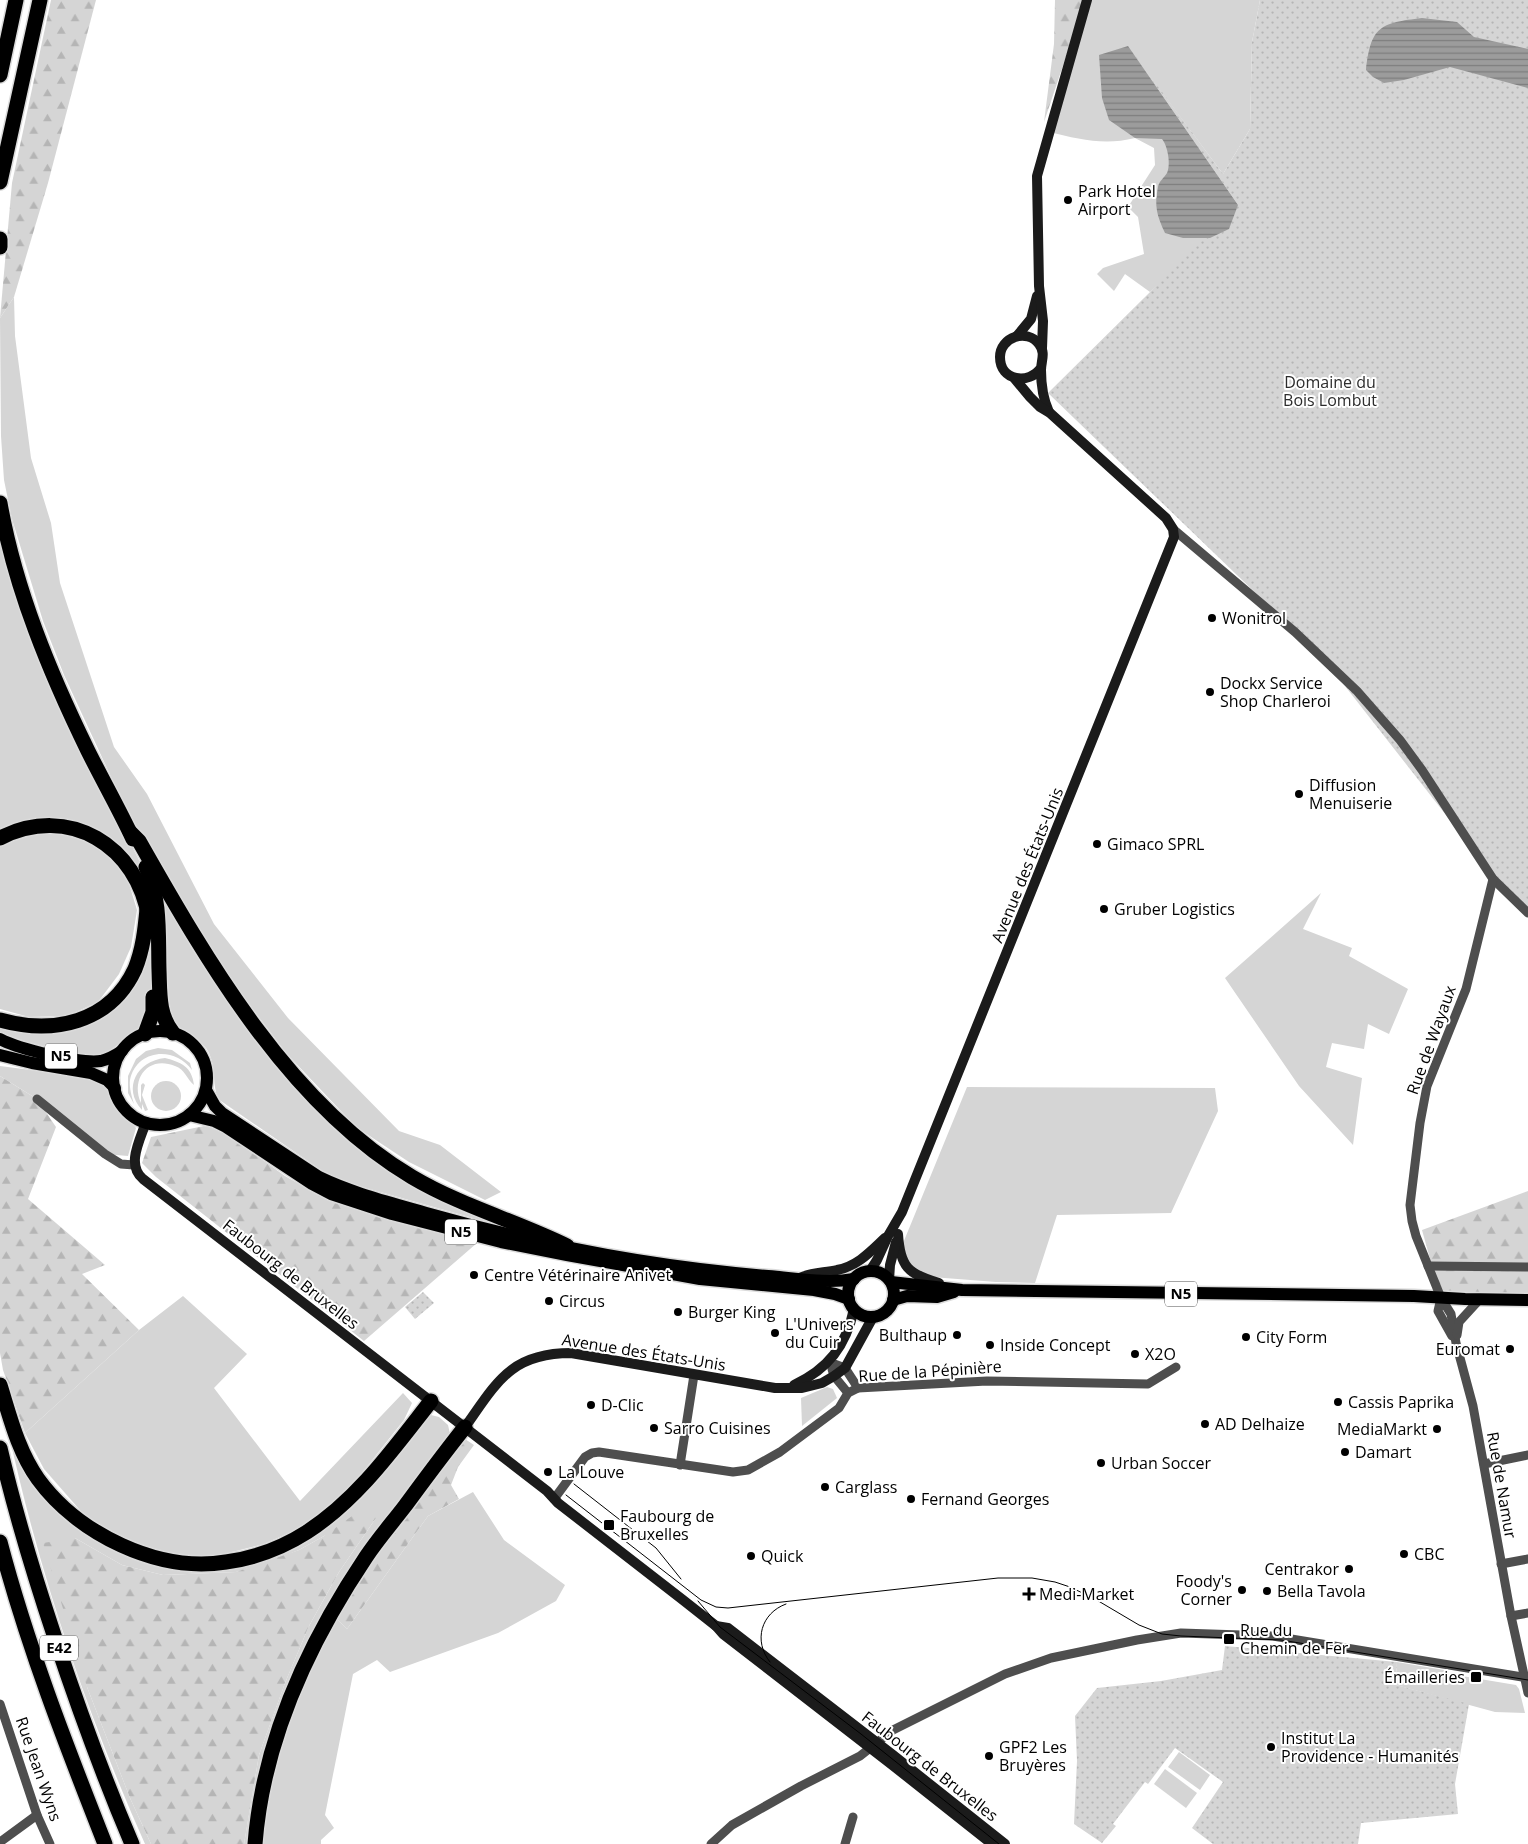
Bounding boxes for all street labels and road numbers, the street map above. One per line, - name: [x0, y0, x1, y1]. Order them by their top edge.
- street label: Avenue des États-Unis: [986, 784, 1068, 946]
- street label: Rue de Wayaux: [1401, 982, 1461, 1098]
- road number: N5: [45, 1044, 77, 1068]
- street label: Faubourg de Bruxelles: [218, 1214, 364, 1334]
- road number: N5: [445, 1220, 477, 1244]
- road number: N5: [1165, 1282, 1197, 1306]
- street label: Avenue des États-Unis: [561, 1328, 727, 1376]
- street label: Rue de la Pépinière: [858, 1355, 1002, 1387]
- street label: Rue de Namur: [1482, 1430, 1522, 1540]
- road number: E42: [40, 1636, 78, 1660]
- street label: Faubourg de Bruxelles: [857, 1706, 1003, 1826]
- street label: Rue Jean Wyns: [11, 1714, 67, 1824]

